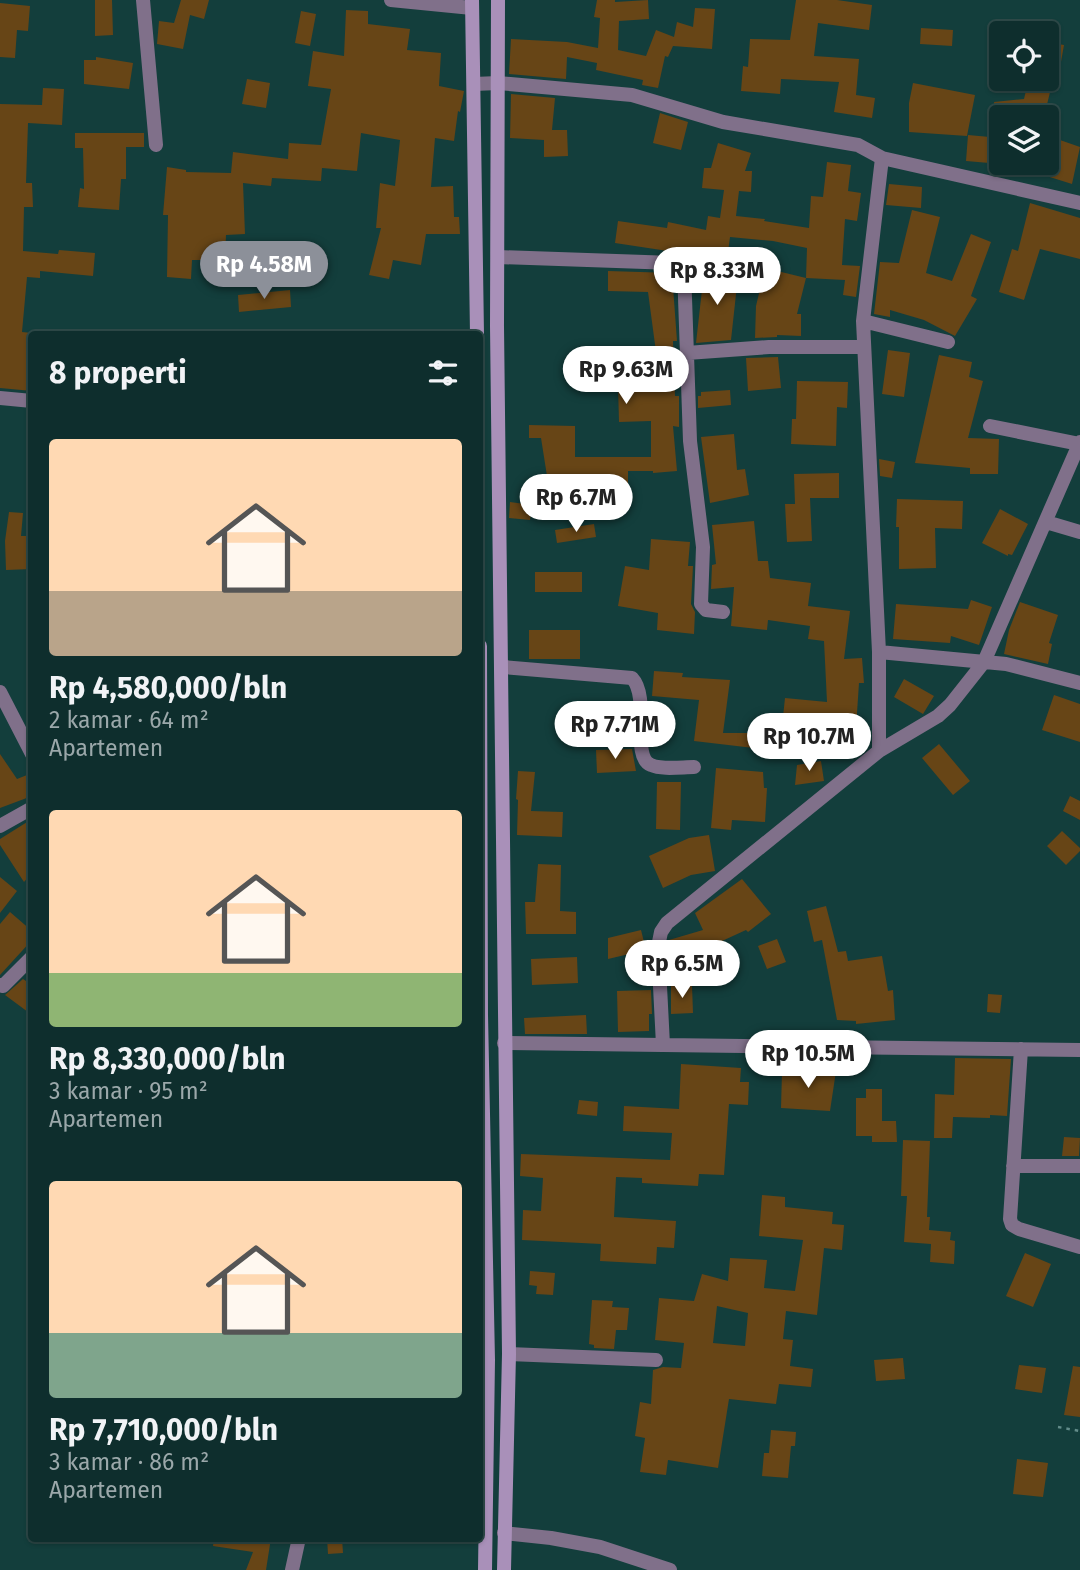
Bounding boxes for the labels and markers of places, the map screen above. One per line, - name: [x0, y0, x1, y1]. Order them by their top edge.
- pin: Rp 4.58M: [192, 242, 336, 301]
- pin: Rp 8.33M: [645, 247, 789, 307]
- pin: Rp 9.63M: [554, 346, 698, 406]
- pin: Rp 6.7M: [511, 475, 641, 534]
- pin: Rp 7.71M: [543, 702, 687, 761]
- pin: Rp 10.7M: [737, 714, 881, 773]
- pin: Rp 6.5M: [617, 940, 747, 1000]
- pin: Rp 10.5M: [736, 1030, 880, 1090]

